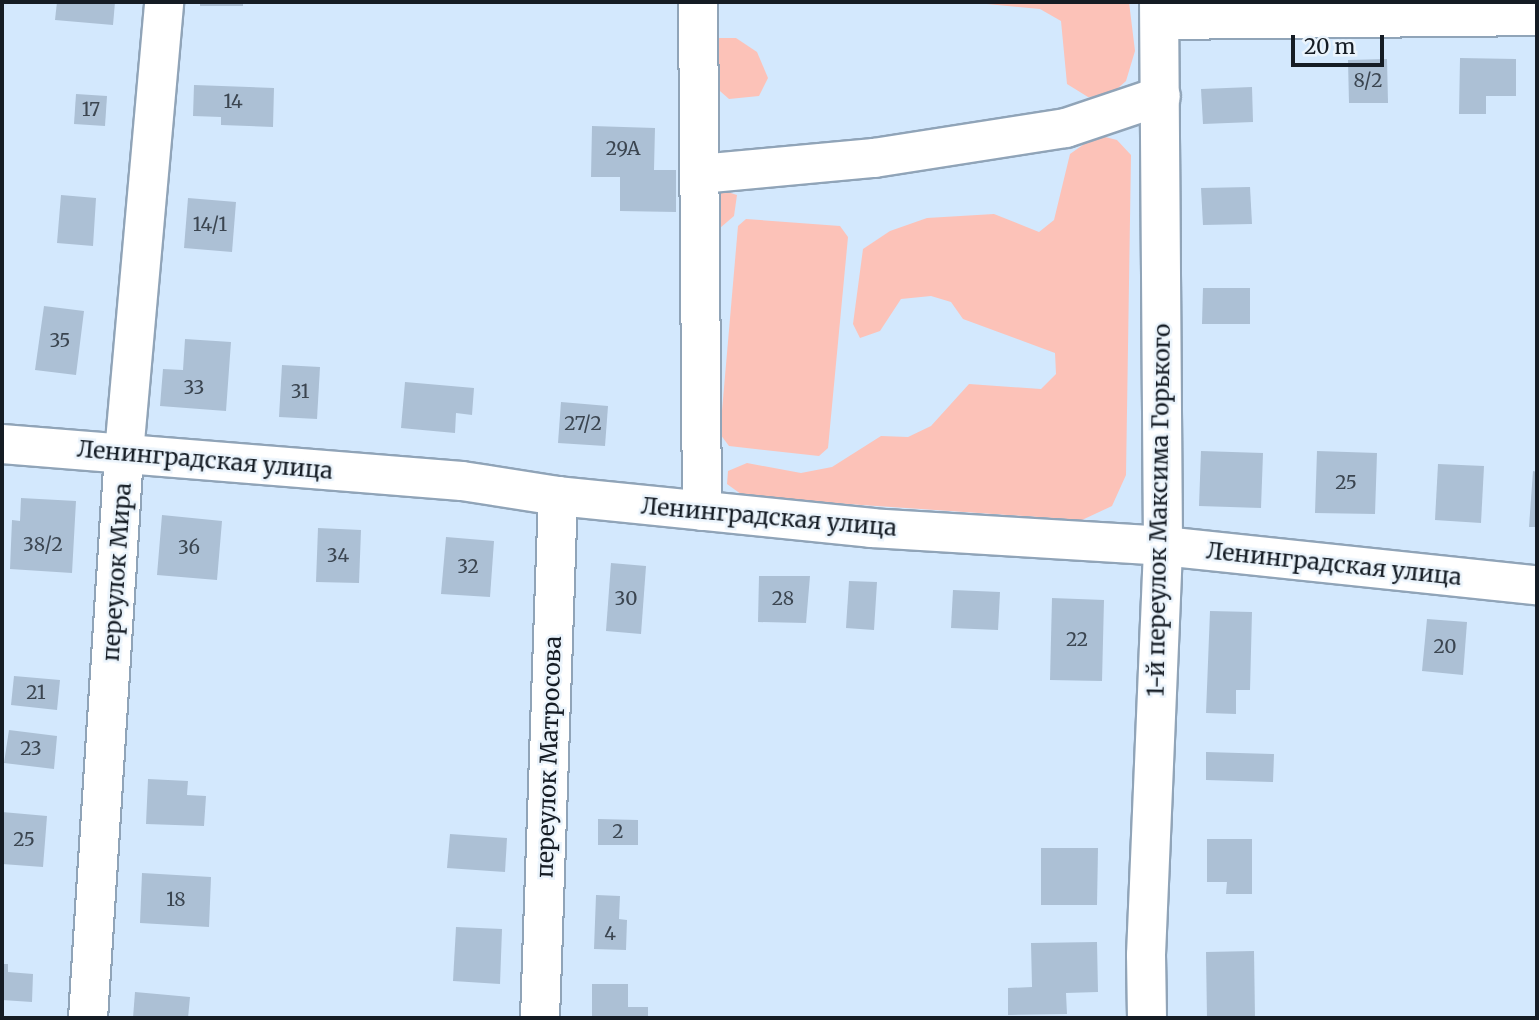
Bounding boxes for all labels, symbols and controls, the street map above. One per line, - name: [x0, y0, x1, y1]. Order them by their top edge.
- scale bar: [1294, 21, 1387, 65]
- text: 20 m: [1304, 33, 1355, 60]
- house number: 8/2: [1353, 70, 1383, 92]
- house number: 14: [223, 91, 243, 113]
- house number: 17: [82, 99, 100, 121]
- house number: 29А: [606, 138, 640, 160]
- house number: 14/1: [193, 214, 227, 236]
- street label: 1-й переулок Максима Горького: [1142, 323, 1176, 697]
- house number: 35: [50, 330, 70, 352]
- house number: 33: [184, 377, 204, 399]
- house number: 31: [291, 381, 309, 403]
- house number: 27/2: [564, 413, 602, 435]
- street label: Ленинградская улица: [76, 435, 334, 485]
- house number: 25: [1335, 472, 1357, 494]
- street label: переулок Мира: [97, 482, 137, 662]
- street label: Ленинградская улица: [640, 492, 898, 542]
- house number: 38/2: [23, 534, 63, 556]
- house number: 36: [178, 537, 200, 559]
- street label: Ленинградская улица: [1205, 537, 1463, 591]
- house number: 34: [327, 545, 349, 567]
- house number: 32: [457, 556, 479, 578]
- house number: 30: [615, 588, 637, 610]
- house number: 28: [772, 588, 794, 610]
- house number: 22: [1066, 629, 1088, 651]
- street label: переулок Матросова: [531, 635, 567, 879]
- house number: 20: [1433, 636, 1457, 658]
- house number: 21: [26, 682, 46, 704]
- house number: 23: [20, 738, 42, 760]
- house number: 2: [612, 821, 624, 843]
- house number: 25: [13, 829, 35, 851]
- house number: 18: [166, 889, 186, 911]
- house number: 4: [604, 923, 616, 945]

